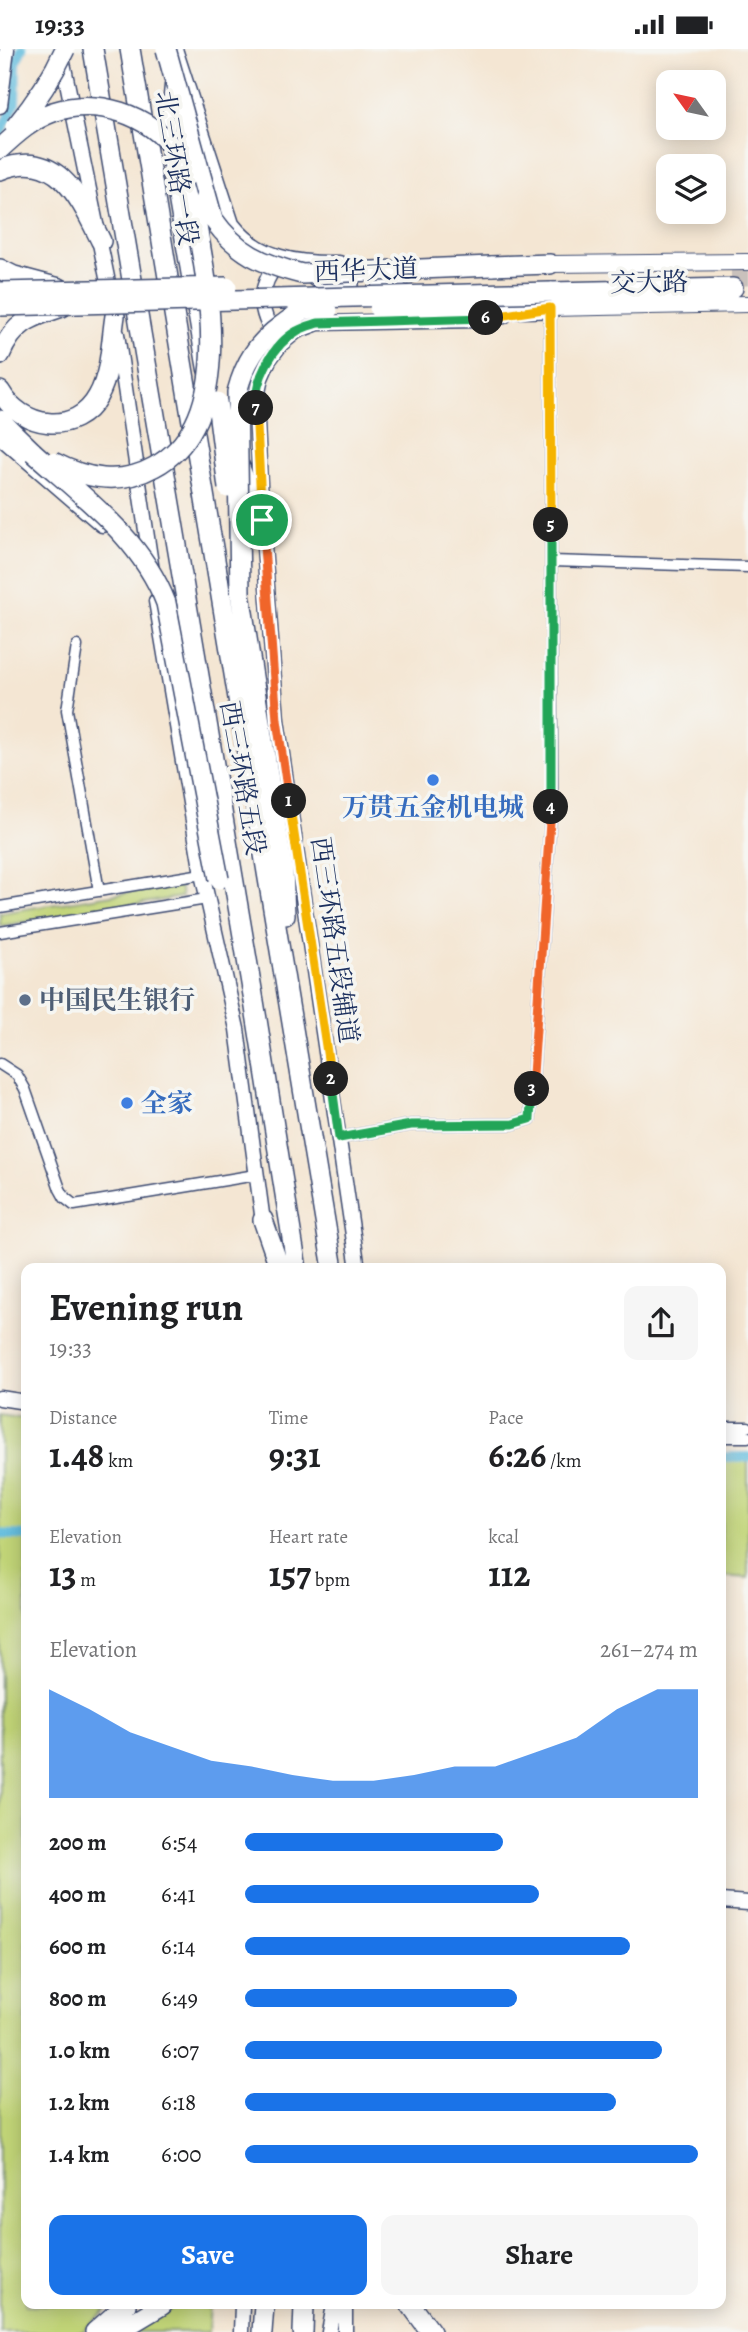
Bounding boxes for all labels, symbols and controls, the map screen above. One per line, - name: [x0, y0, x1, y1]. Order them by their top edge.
- text: 19:33: [35, 7, 85, 42]
- north arrow: [656, 70, 726, 140]
- map controls: [656, 70, 726, 224]
- street label: 北三环路一段: [147, 88, 206, 248]
- button: layers: [656, 154, 726, 224]
- street label: 西华大道: [313, 251, 419, 290]
- street label: 交大路: [610, 264, 688, 301]
- pin: 6: [468, 301, 504, 335]
- text: 6: [481, 304, 490, 330]
- pin: 7: [238, 391, 274, 425]
- text: 7: [251, 394, 260, 420]
- pin: [232, 490, 292, 550]
- icon: arrive: [243, 501, 281, 539]
- pin: 5: [534, 507, 568, 543]
- text: 5: [546, 511, 555, 537]
- street label: 西三环路五段: [212, 698, 273, 858]
- marker: 万贯五金机电城: [425, 772, 441, 788]
- pin: 1: [272, 783, 306, 819]
- text: 1: [285, 787, 292, 813]
- pin: 4: [534, 789, 568, 825]
- place label: 万贯五金机电城: [342, 790, 524, 825]
- text: 4: [546, 793, 555, 819]
- street label: 西三环路五段辅道: [303, 835, 366, 1046]
- place label: 中国民生银行: [39, 983, 195, 1018]
- marker: 中国民生银行: [17, 992, 33, 1008]
- pin: 2: [314, 1061, 348, 1097]
- text: 2: [326, 1065, 335, 1091]
- pin: 3: [514, 1072, 550, 1107]
- text: 3: [527, 1075, 536, 1101]
- place label: 全家: [141, 1086, 193, 1121]
- marker: 全家: [119, 1095, 135, 1111]
- text: Evening run: [49, 1281, 243, 1333]
- button: share: [624, 1286, 698, 1360]
- text: 19:33: [49, 1333, 92, 1364]
- text: Distance: [49, 1405, 117, 1431]
- text: Time: [269, 1405, 308, 1431]
- text: Pace: [488, 1405, 524, 1431]
- text: 1.48: [49, 1431, 104, 1479]
- text: 9:31: [269, 1431, 321, 1479]
- text: 6:26: [488, 1431, 546, 1479]
- text: km: [104, 1448, 133, 1474]
- text: /km: [546, 1448, 582, 1474]
- text: Elevation: [49, 1524, 122, 1550]
- text: Heart rate: [269, 1524, 348, 1550]
- text: kcal: [488, 1524, 519, 1550]
- text: 13: [49, 1550, 77, 1598]
- text: 157: [269, 1550, 311, 1598]
- text: 112: [488, 1550, 530, 1598]
- text: m: [77, 1567, 96, 1593]
- text: bpm: [311, 1567, 350, 1593]
- text: Elevation: [49, 1634, 137, 1665]
- text: 261–274 m: [600, 1634, 698, 1665]
- text: 200 m: [49, 1827, 107, 1858]
- text: 6:54: [161, 1827, 197, 1858]
- text: 400 m: [49, 1879, 106, 1910]
- text: 6:41: [161, 1879, 195, 1910]
- text: 600 m: [49, 1931, 106, 1962]
- text: 6:14: [161, 1931, 195, 1962]
- text: 800 m: [49, 1983, 106, 2014]
- text: 6:49: [161, 1983, 198, 2014]
- text: 1.0 km: [49, 2035, 110, 2066]
- text: 6:07: [161, 2035, 199, 2066]
- text: 1.2 km: [49, 2087, 110, 2118]
- text: 6:18: [161, 2087, 196, 2118]
- text: 1.4 km: [49, 2139, 110, 2170]
- text: 6:00: [161, 2139, 202, 2170]
- button: Save: [49, 2215, 367, 2295]
- button: Share: [381, 2215, 698, 2295]

